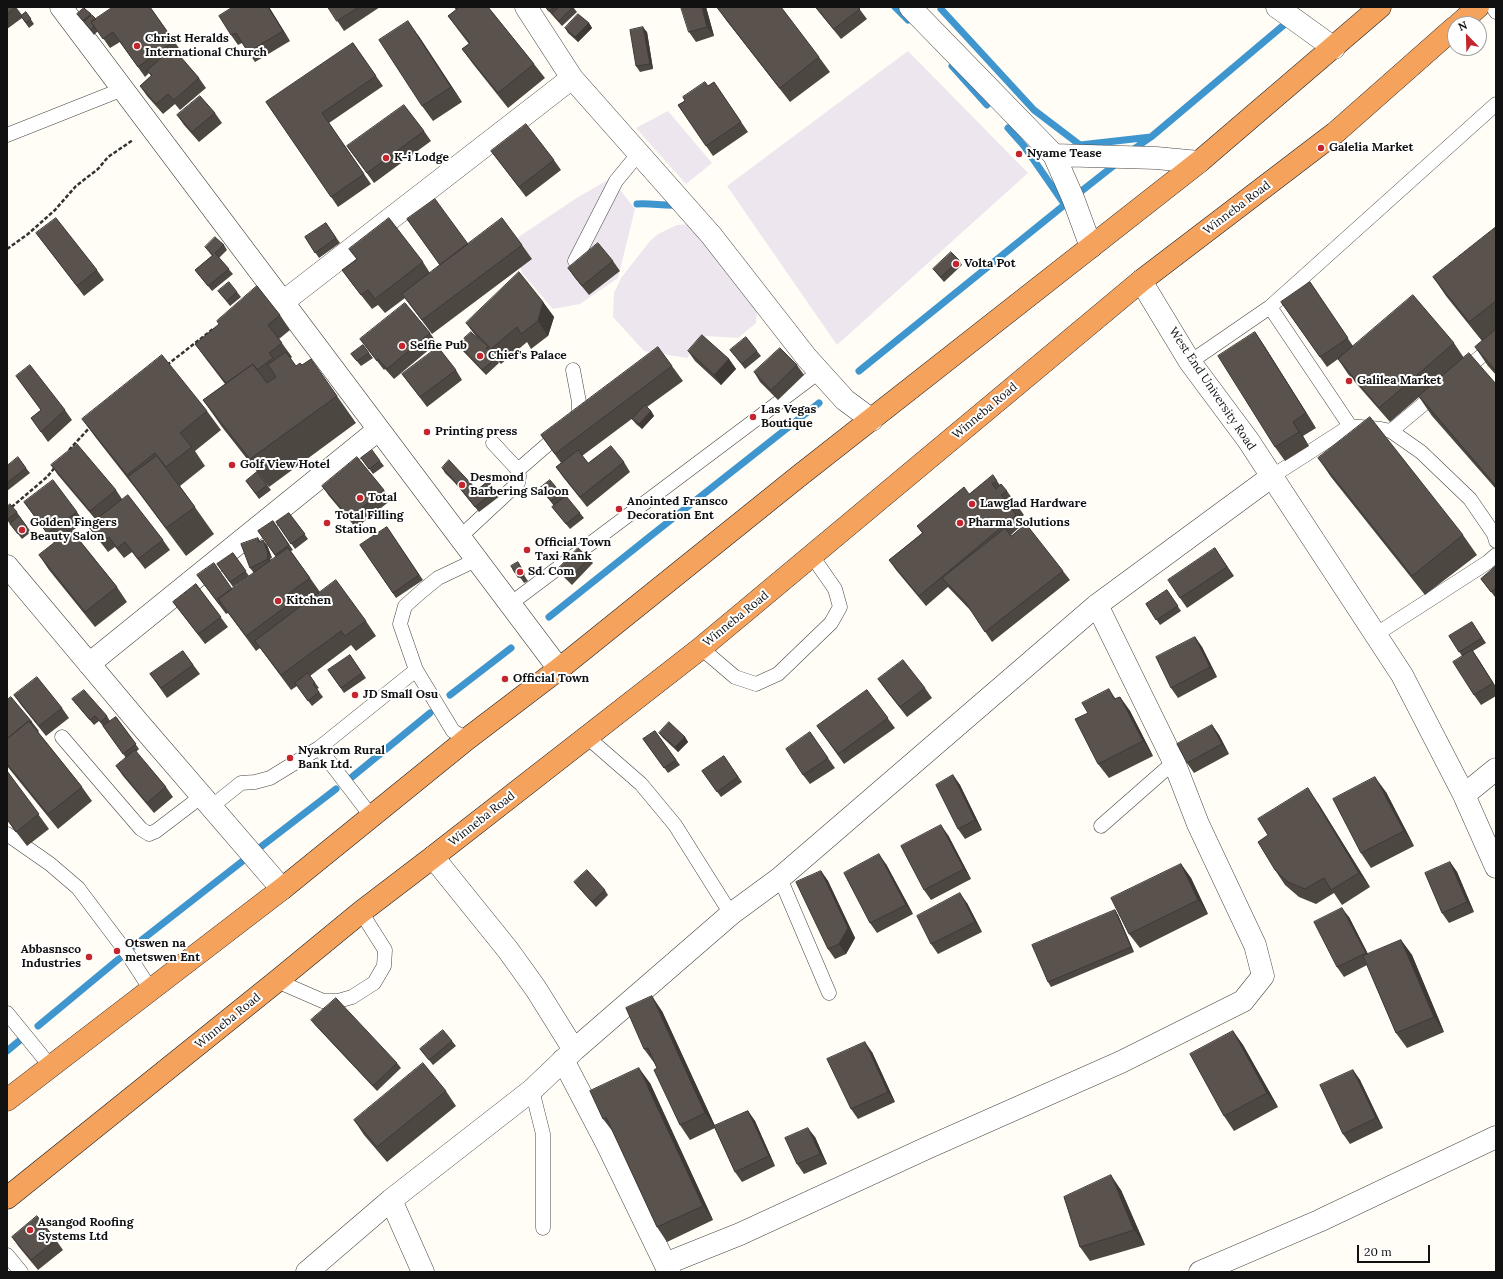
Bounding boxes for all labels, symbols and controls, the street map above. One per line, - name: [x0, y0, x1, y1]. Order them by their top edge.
- north arrow: [1447, 16, 1487, 56]
- text: N: [1456, 18, 1469, 34]
- place label: Christ Heralds International Church: [145, 32, 267, 60]
- marker: Christ Heralds International Church: [132, 41, 142, 51]
- place label: Galelia Market: [1329, 141, 1413, 155]
- marker: Galelia Market: [1316, 143, 1326, 153]
- place label: Nyame Tease: [1027, 147, 1102, 161]
- marker: Nyame Tease: [1014, 149, 1024, 159]
- place label: K-i Lodge: [394, 151, 449, 165]
- marker: K-i Lodge: [381, 153, 391, 163]
- street label: Winneba Road: [1201, 178, 1273, 238]
- place label: Volta Pot: [964, 257, 1016, 271]
- marker: Volta Pot: [951, 259, 961, 269]
- street label: West End University Road: [1166, 325, 1258, 453]
- place label: Selfie Pub: [410, 339, 467, 353]
- marker: Selfie Pub: [397, 341, 407, 351]
- place label: Chief's Palace: [488, 349, 567, 363]
- marker: Chief's Palace: [475, 351, 485, 361]
- place label: Galilea Market: [1357, 374, 1441, 388]
- marker: Galilea Market: [1344, 376, 1354, 386]
- street label: Winneba Road: [950, 380, 1020, 442]
- place label: Las Vegas Boutique: [761, 403, 816, 431]
- marker: Las Vegas Boutique: [748, 412, 758, 422]
- place label: Printing press: [435, 425, 517, 439]
- marker: Printing press: [422, 427, 432, 437]
- place label: Golf View Hotel: [240, 458, 330, 472]
- marker: Golf View Hotel: [227, 460, 237, 470]
- place label: Desmond Barbering Saloon: [470, 471, 569, 499]
- marker: Desmond Barbering Saloon: [457, 480, 467, 490]
- place label: Total: [368, 491, 397, 505]
- marker: Total: [355, 493, 365, 503]
- place label: Anointed Fransco Decoration Ent: [627, 495, 728, 523]
- place label: Lawglad Hardware: [980, 497, 1087, 511]
- marker: Lawglad Hardware: [967, 499, 977, 509]
- marker: Anointed Fransco Decoration Ent: [614, 504, 624, 514]
- place label: Total Filling Station: [335, 509, 404, 537]
- place label: Golden Fingers Beauty Salon: [30, 516, 117, 544]
- place label: Pharma Solutions: [968, 516, 1070, 530]
- marker: Total Filling Station: [322, 518, 332, 528]
- marker: Pharma Solutions: [955, 518, 965, 528]
- marker: Golden Fingers Beauty Salon: [17, 525, 27, 535]
- place label: Official Town Taxi Rank: [535, 536, 611, 564]
- marker: Official Town Taxi Rank: [522, 545, 532, 555]
- place label: Sd. Com: [528, 565, 574, 579]
- marker: Sd. Com: [515, 567, 525, 577]
- street label: Winneba Road: [700, 588, 772, 650]
- place label: Kitchen: [286, 594, 331, 608]
- marker: Kitchen: [273, 596, 283, 606]
- place label: Official Town: [513, 672, 589, 686]
- marker: Official Town: [500, 674, 510, 684]
- place label: JD Small Osu: [363, 688, 438, 702]
- marker: JD Small Osu: [350, 690, 360, 700]
- place label: Nyakrom Rural Bank Ltd.: [298, 744, 385, 772]
- marker: Nyakrom Rural Bank Ltd.: [285, 753, 295, 763]
- street label: Winneba Road: [446, 789, 518, 849]
- place label: Otswen na metswen Ent: [125, 937, 200, 965]
- place label: Abbasnsco Industries: [21, 943, 81, 971]
- marker: Otswen na metswen Ent: [112, 946, 122, 956]
- marker: Abbasnsco Industries: [84, 952, 94, 962]
- street label: Winneba Road: [192, 990, 264, 1052]
- place label: Asangod Roofing Systems Ltd: [38, 1216, 133, 1244]
- marker: Asangod Roofing Systems Ltd: [25, 1225, 35, 1235]
- scale bar: [1359, 1237, 1432, 1263]
- text: 20 m: [1364, 1244, 1392, 1259]

